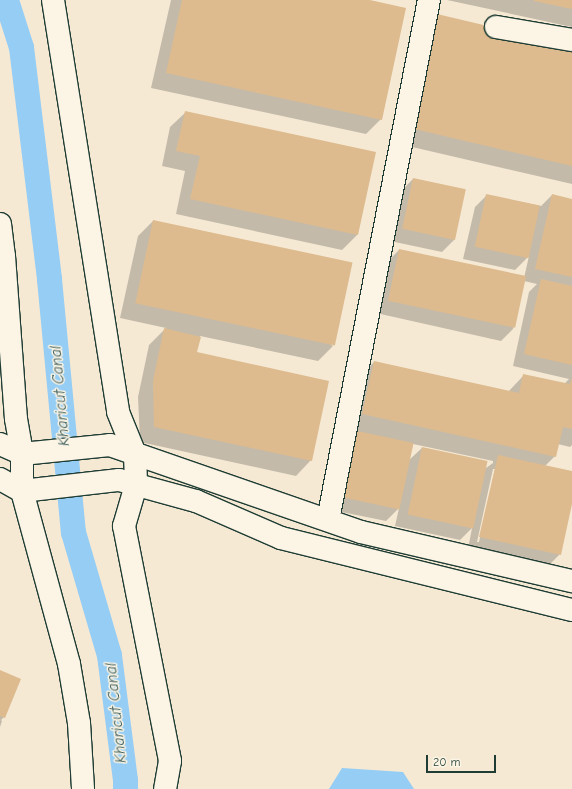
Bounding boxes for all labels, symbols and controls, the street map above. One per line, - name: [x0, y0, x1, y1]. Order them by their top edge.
- water label: Kharicut Canal: [46, 345, 74, 447]
- water label: Kharicut Canal: [101, 662, 131, 764]
- scale bar: [428, 747, 498, 773]
- text: 20 m: [433, 755, 461, 769]

